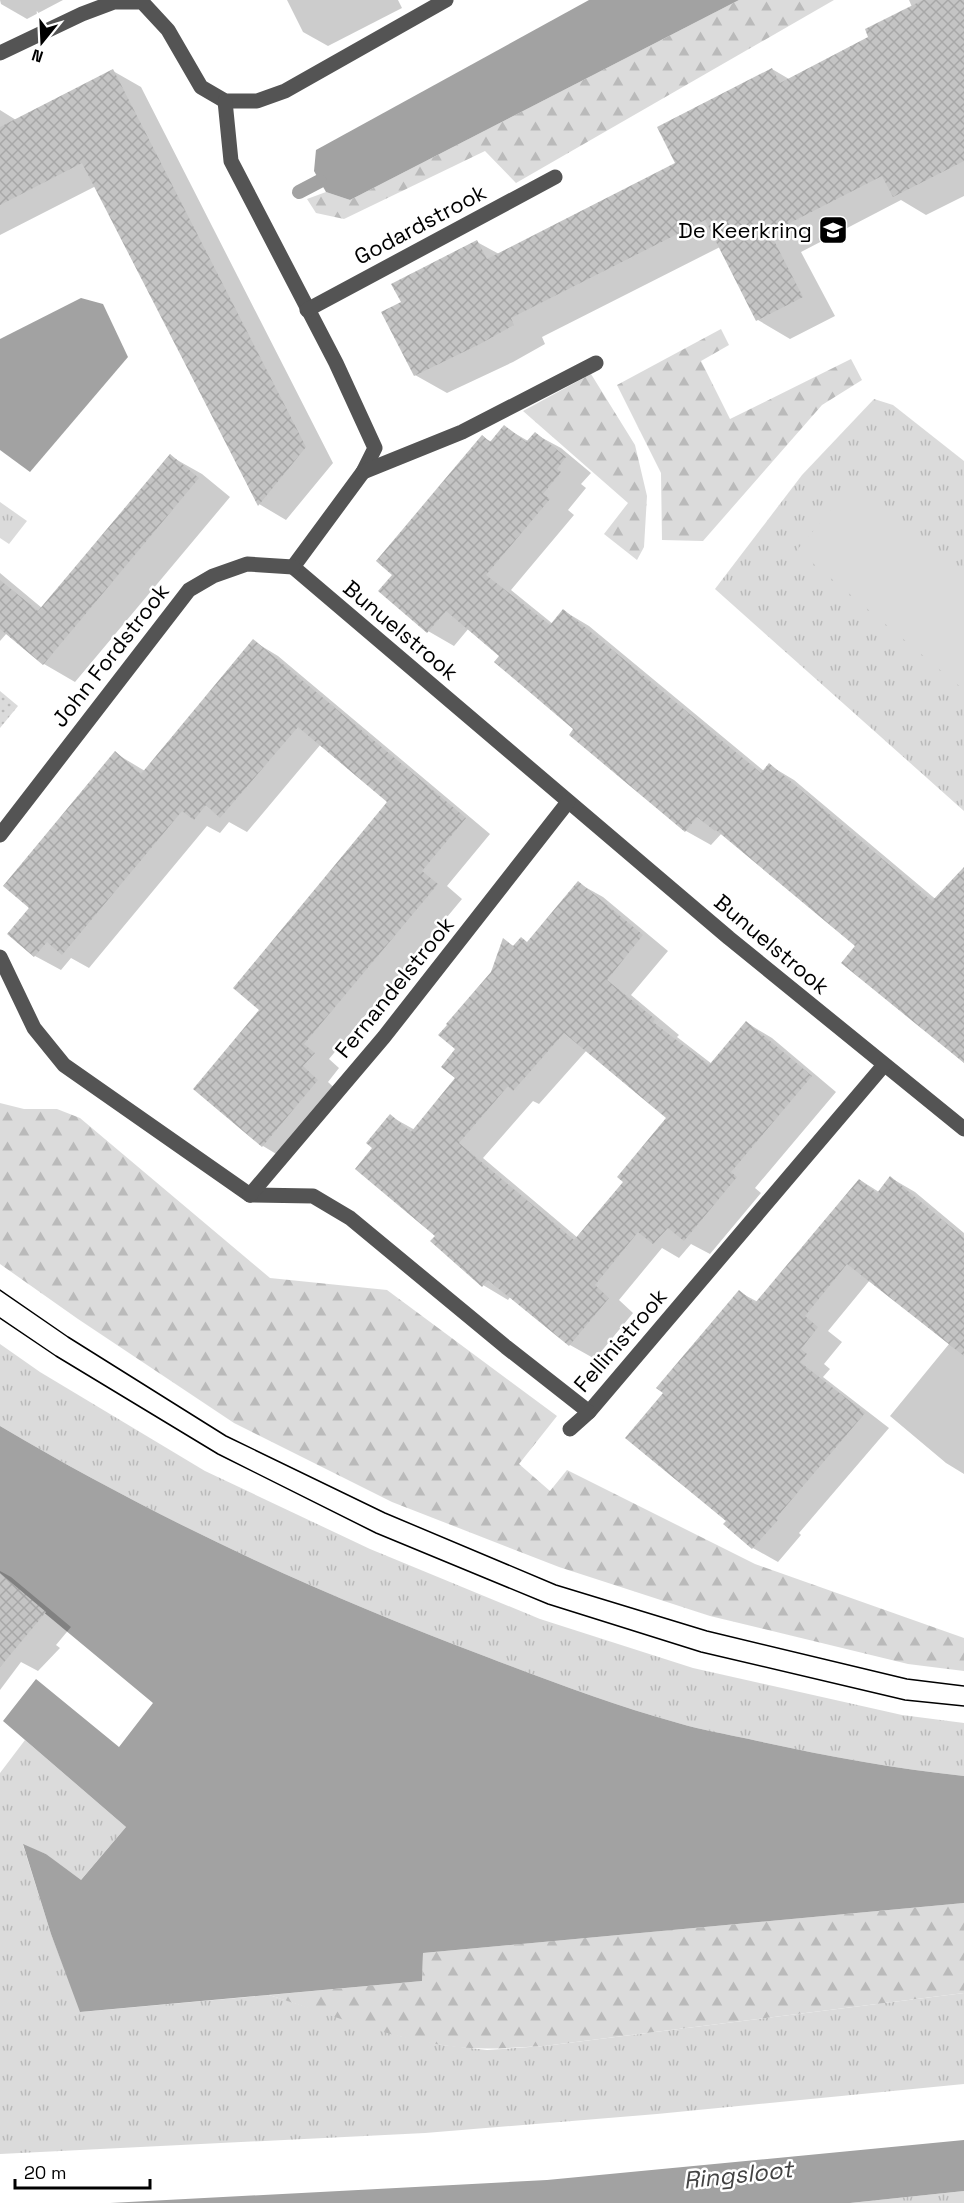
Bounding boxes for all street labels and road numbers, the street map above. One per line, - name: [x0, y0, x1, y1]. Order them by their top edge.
- street label: Godardstrook: [349, 177, 491, 270]
- street label: Bunuelstrook: [338, 574, 464, 686]
- street label: John Fordstrook: [45, 578, 175, 732]
- street label: Bunuelstrook: [709, 888, 835, 1000]
- street label: Fernandelstrook: [328, 911, 460, 1063]
- street label: Fellinistrook: [567, 1282, 673, 1398]

